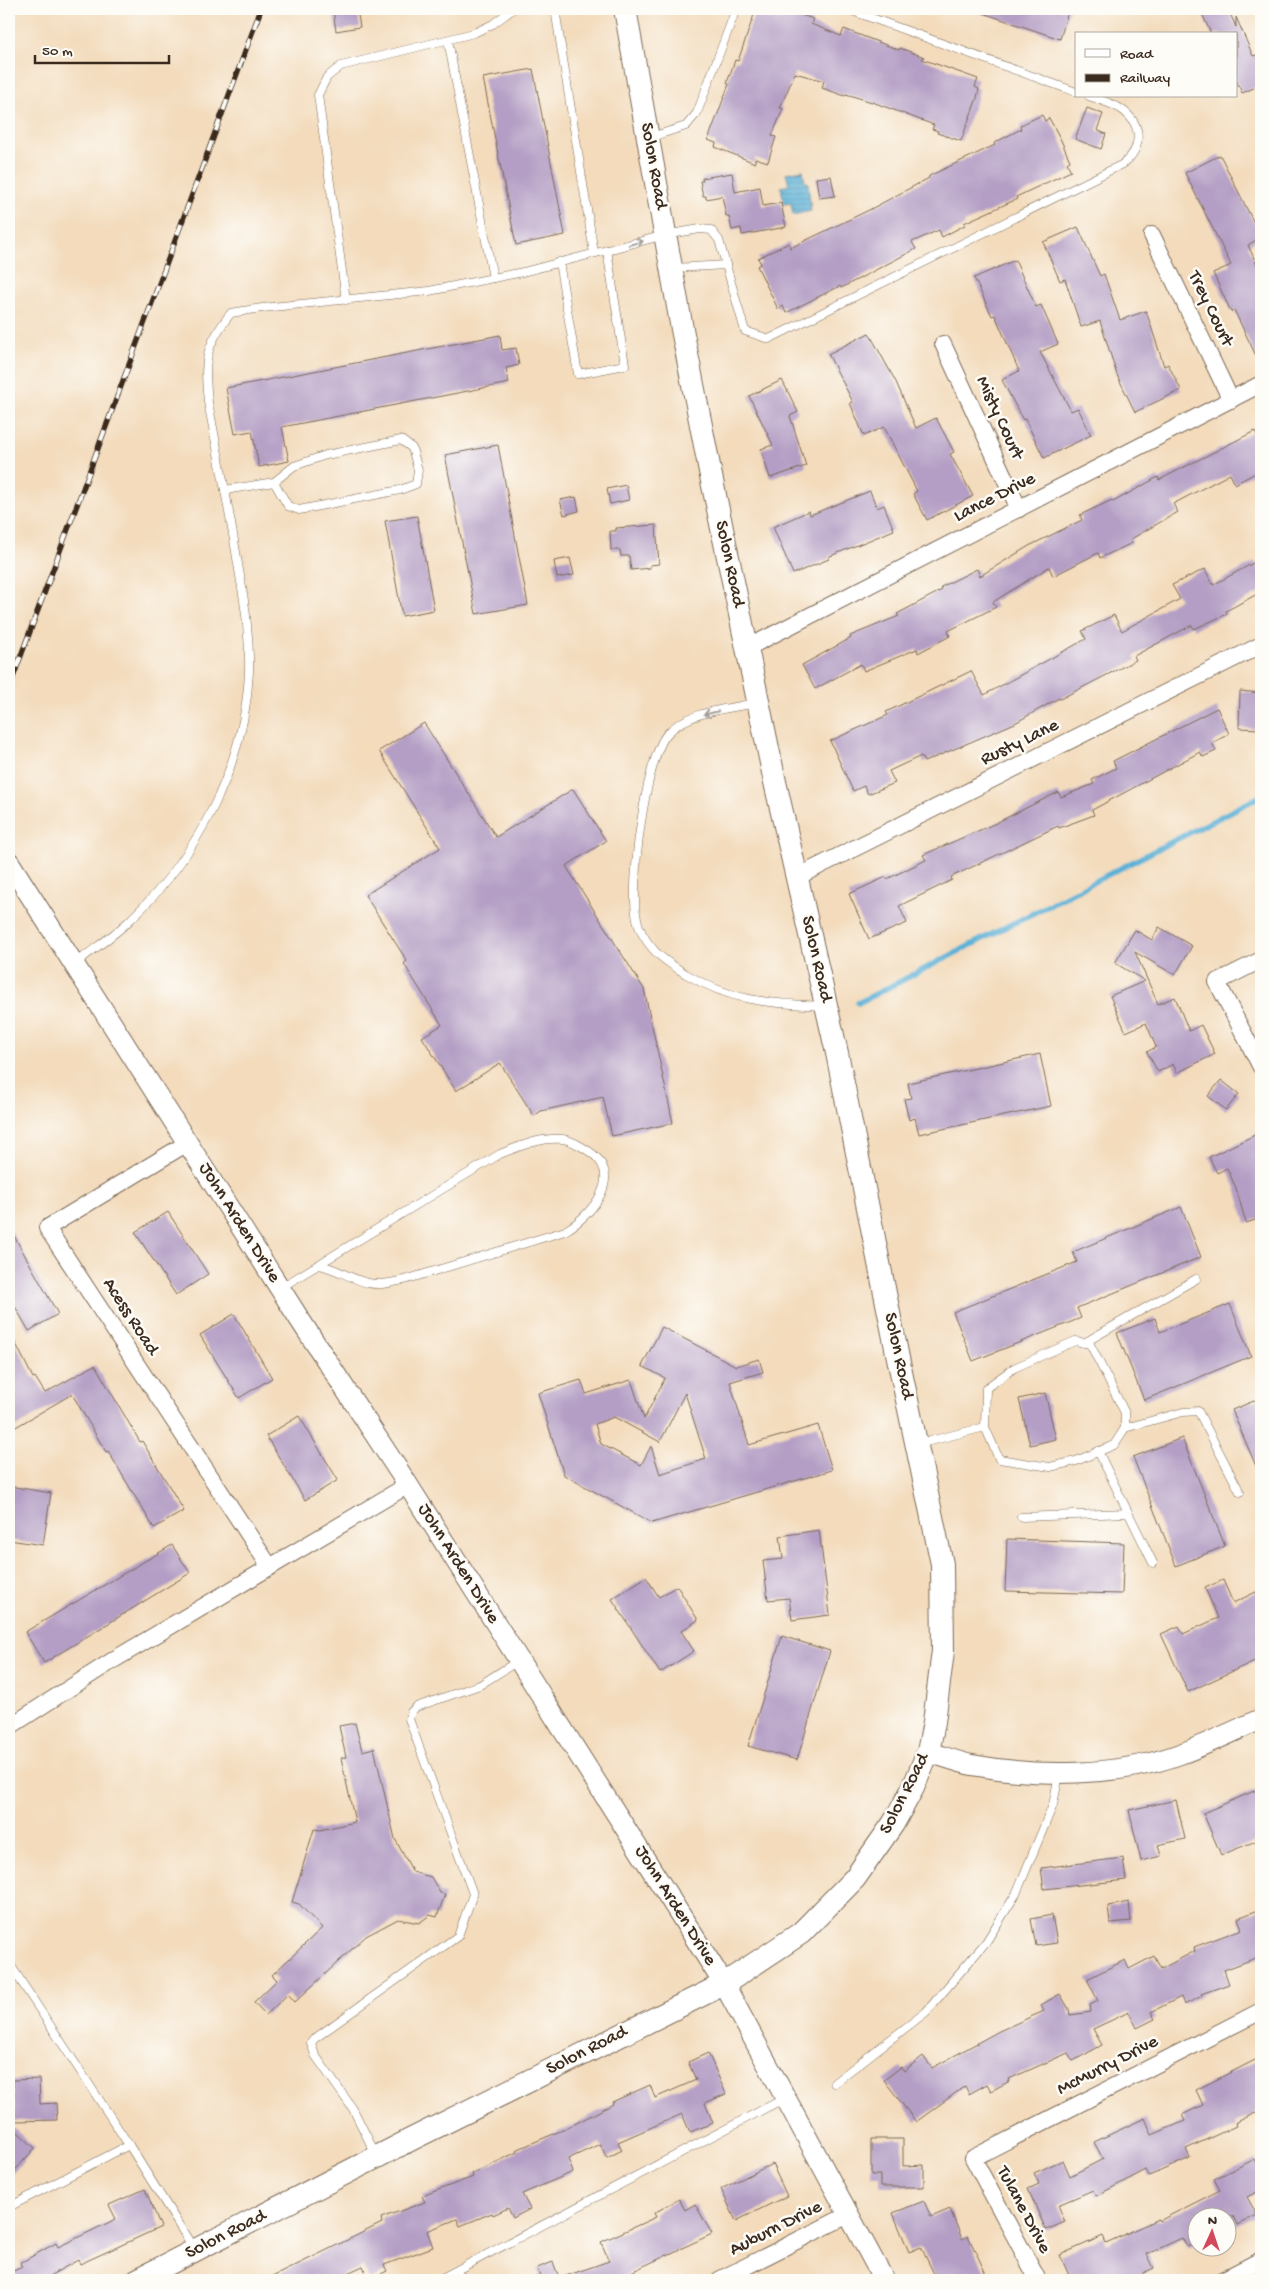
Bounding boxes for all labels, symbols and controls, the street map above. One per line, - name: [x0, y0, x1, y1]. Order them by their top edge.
- scale bar: [35, 32, 169, 64]
- legend: [1075, 32, 1238, 98]
- text: 50 m: [42, 43, 73, 61]
- text: Road: [1120, 46, 1154, 64]
- text: Railway: [1120, 70, 1171, 88]
- street label: Solon Road: [634, 121, 672, 213]
- one-way arrow: [627, 237, 643, 247]
- street label: Trey Court: [1181, 267, 1239, 353]
- street label: Misty Court: [970, 373, 1029, 465]
- street label: Lance Drive: [950, 468, 1040, 528]
- street label: Solon Road: [709, 519, 750, 611]
- one-way arrow: [703, 709, 719, 718]
- street label: Rusty Lane: [977, 714, 1063, 772]
- street label: Solon Road: [795, 914, 837, 1006]
- street label: John Arden Drive: [193, 1159, 285, 1288]
- street label: Acess Road: [97, 1274, 164, 1361]
- street label: Solon Road: [878, 1311, 919, 1403]
- street label: John Arden Drive: [412, 1500, 504, 1629]
- street label: Solon Road: [875, 1748, 936, 1838]
- street label: John Arden Drive: [629, 1842, 721, 1971]
- street label: Solon Road: [543, 2020, 633, 2081]
- street label: McMurry Drive: [1054, 2031, 1163, 2101]
- street label: Tulane Drive: [990, 2161, 1056, 2258]
- street label: Auburn Drive: [726, 2196, 826, 2262]
- street label: Solon Road: [182, 2204, 272, 2265]
- north arrow: [1188, 2206, 1238, 2256]
- text: N: [1208, 2213, 1218, 2230]

